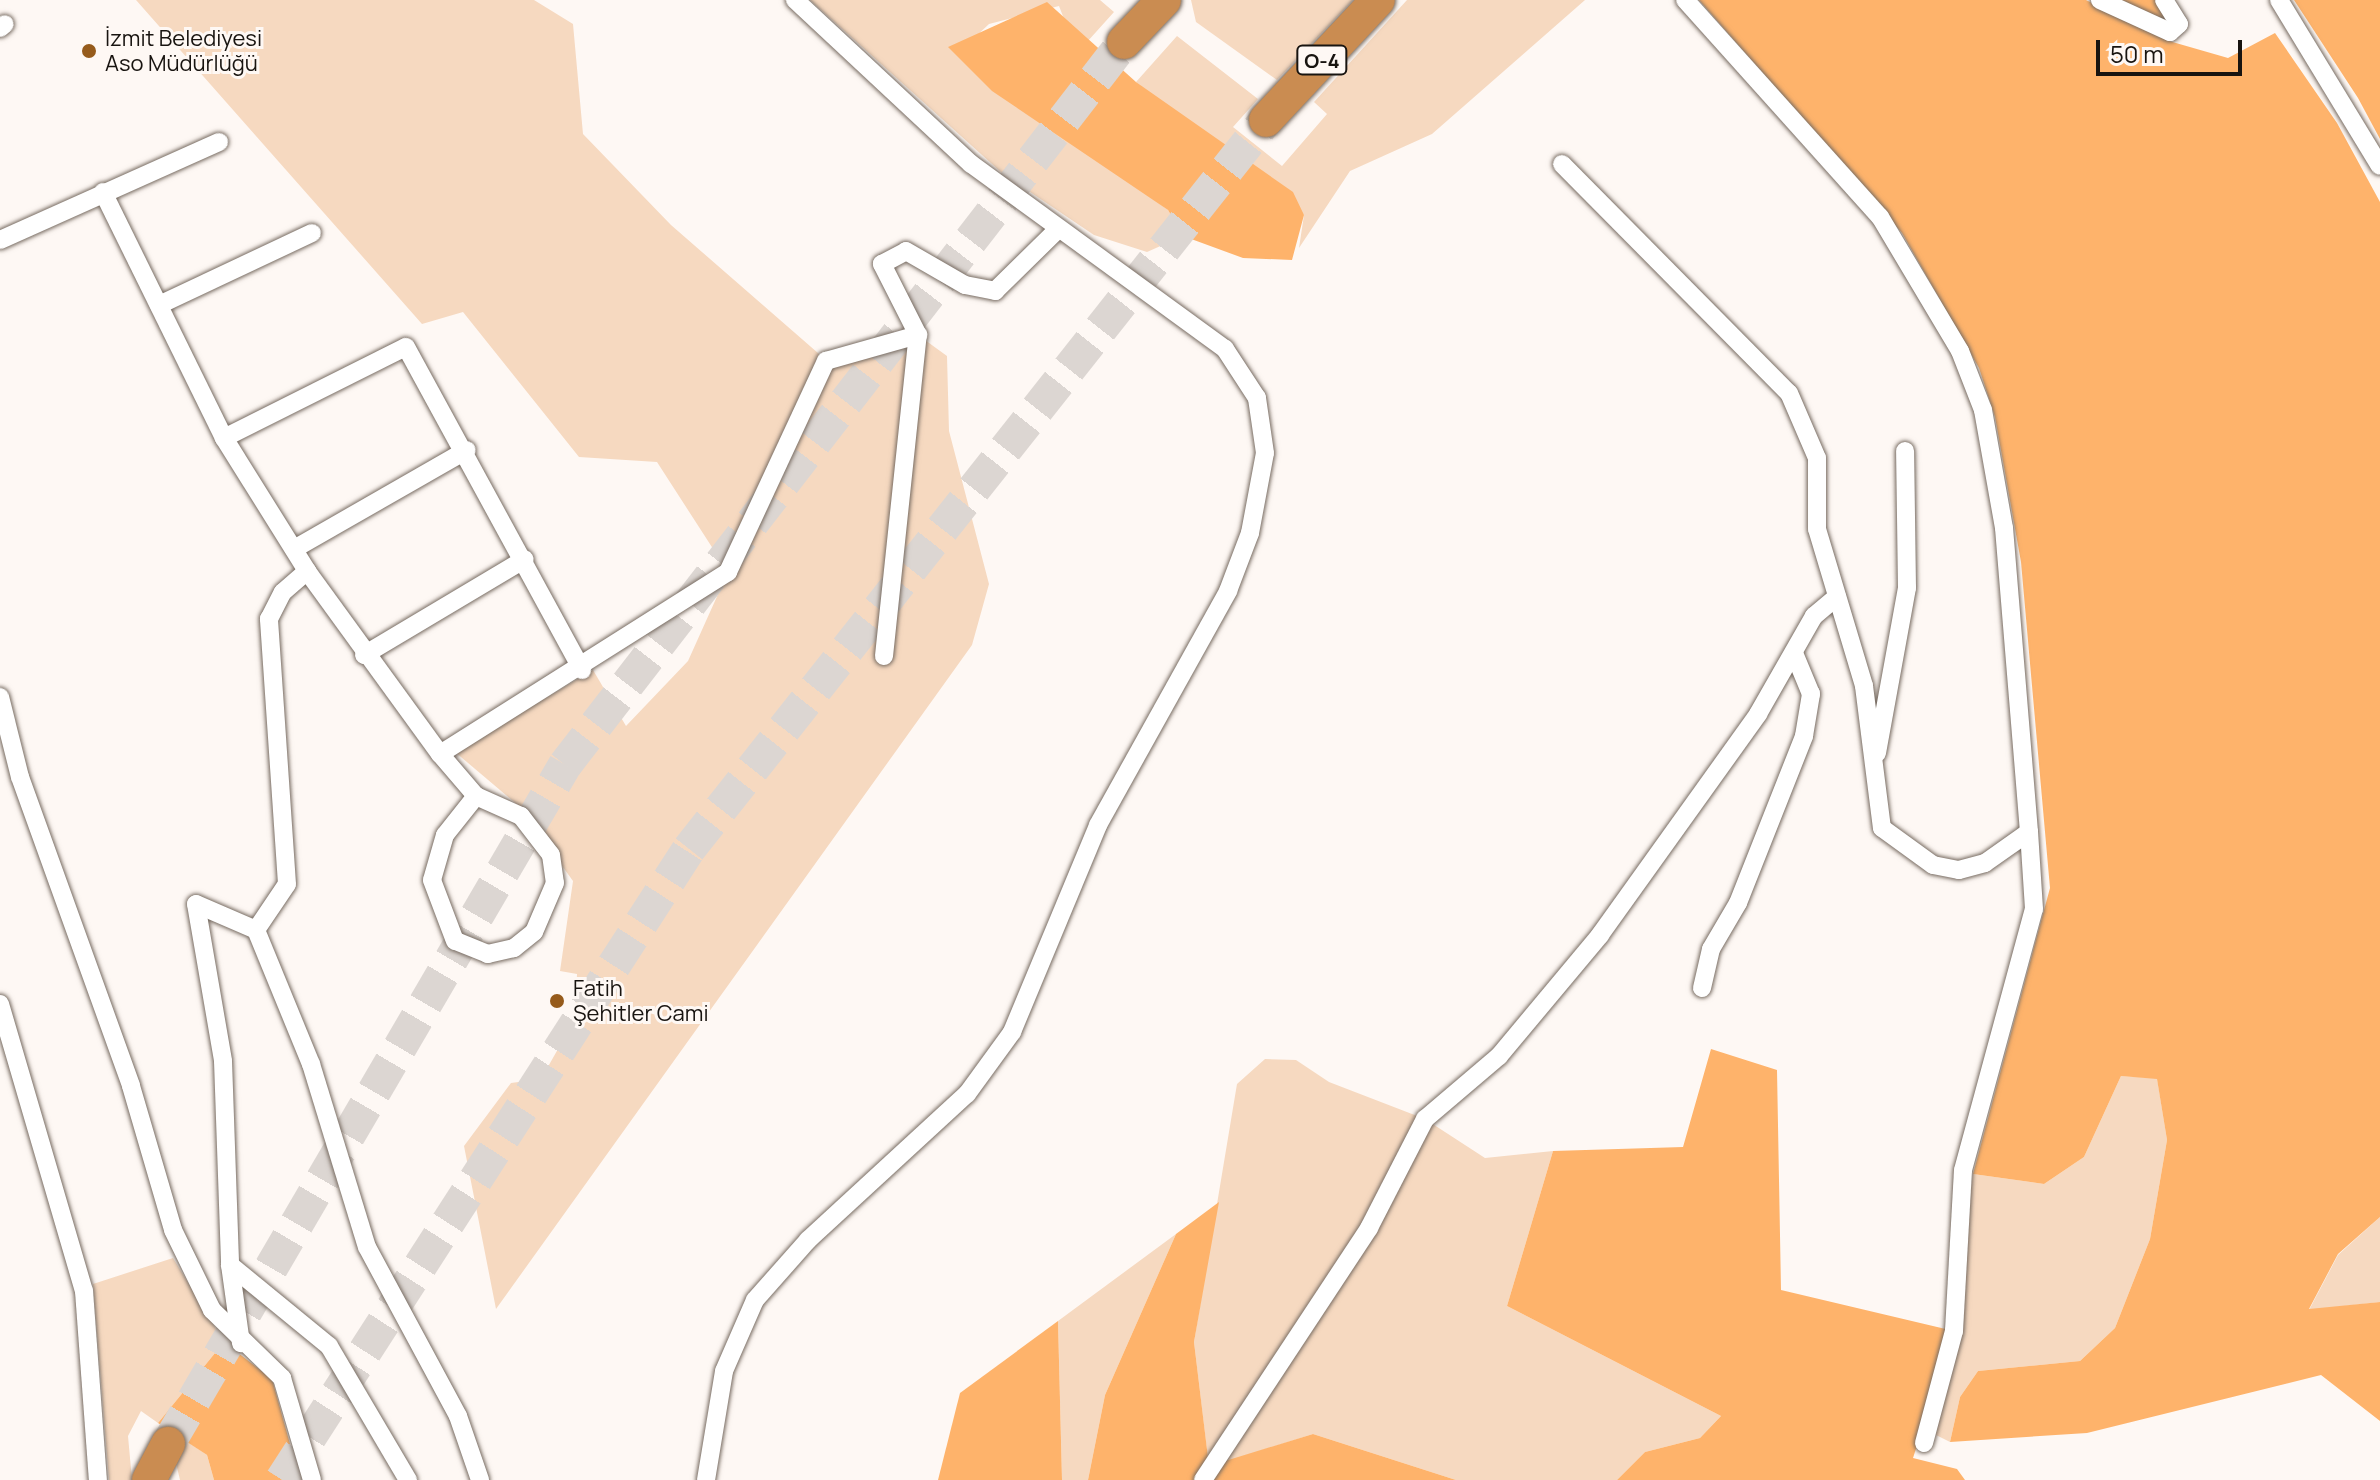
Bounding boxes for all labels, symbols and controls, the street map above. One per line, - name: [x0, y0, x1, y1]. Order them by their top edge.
- scale bar: [2100, 24, 2246, 74]
- place label: İzmit Belediyesi Aso Müdürlüğü: [105, 25, 262, 76]
- text: 50 m: [2110, 37, 2164, 70]
- marker: İzmit Belediyesi Aso Müdürlüğü: [80, 42, 98, 60]
- road number: O-4: [1296, 44, 1348, 76]
- place label: Fatih Şehitler Cami: [573, 975, 709, 1026]
- marker: Fatih Şehitler Cami: [548, 992, 566, 1010]

